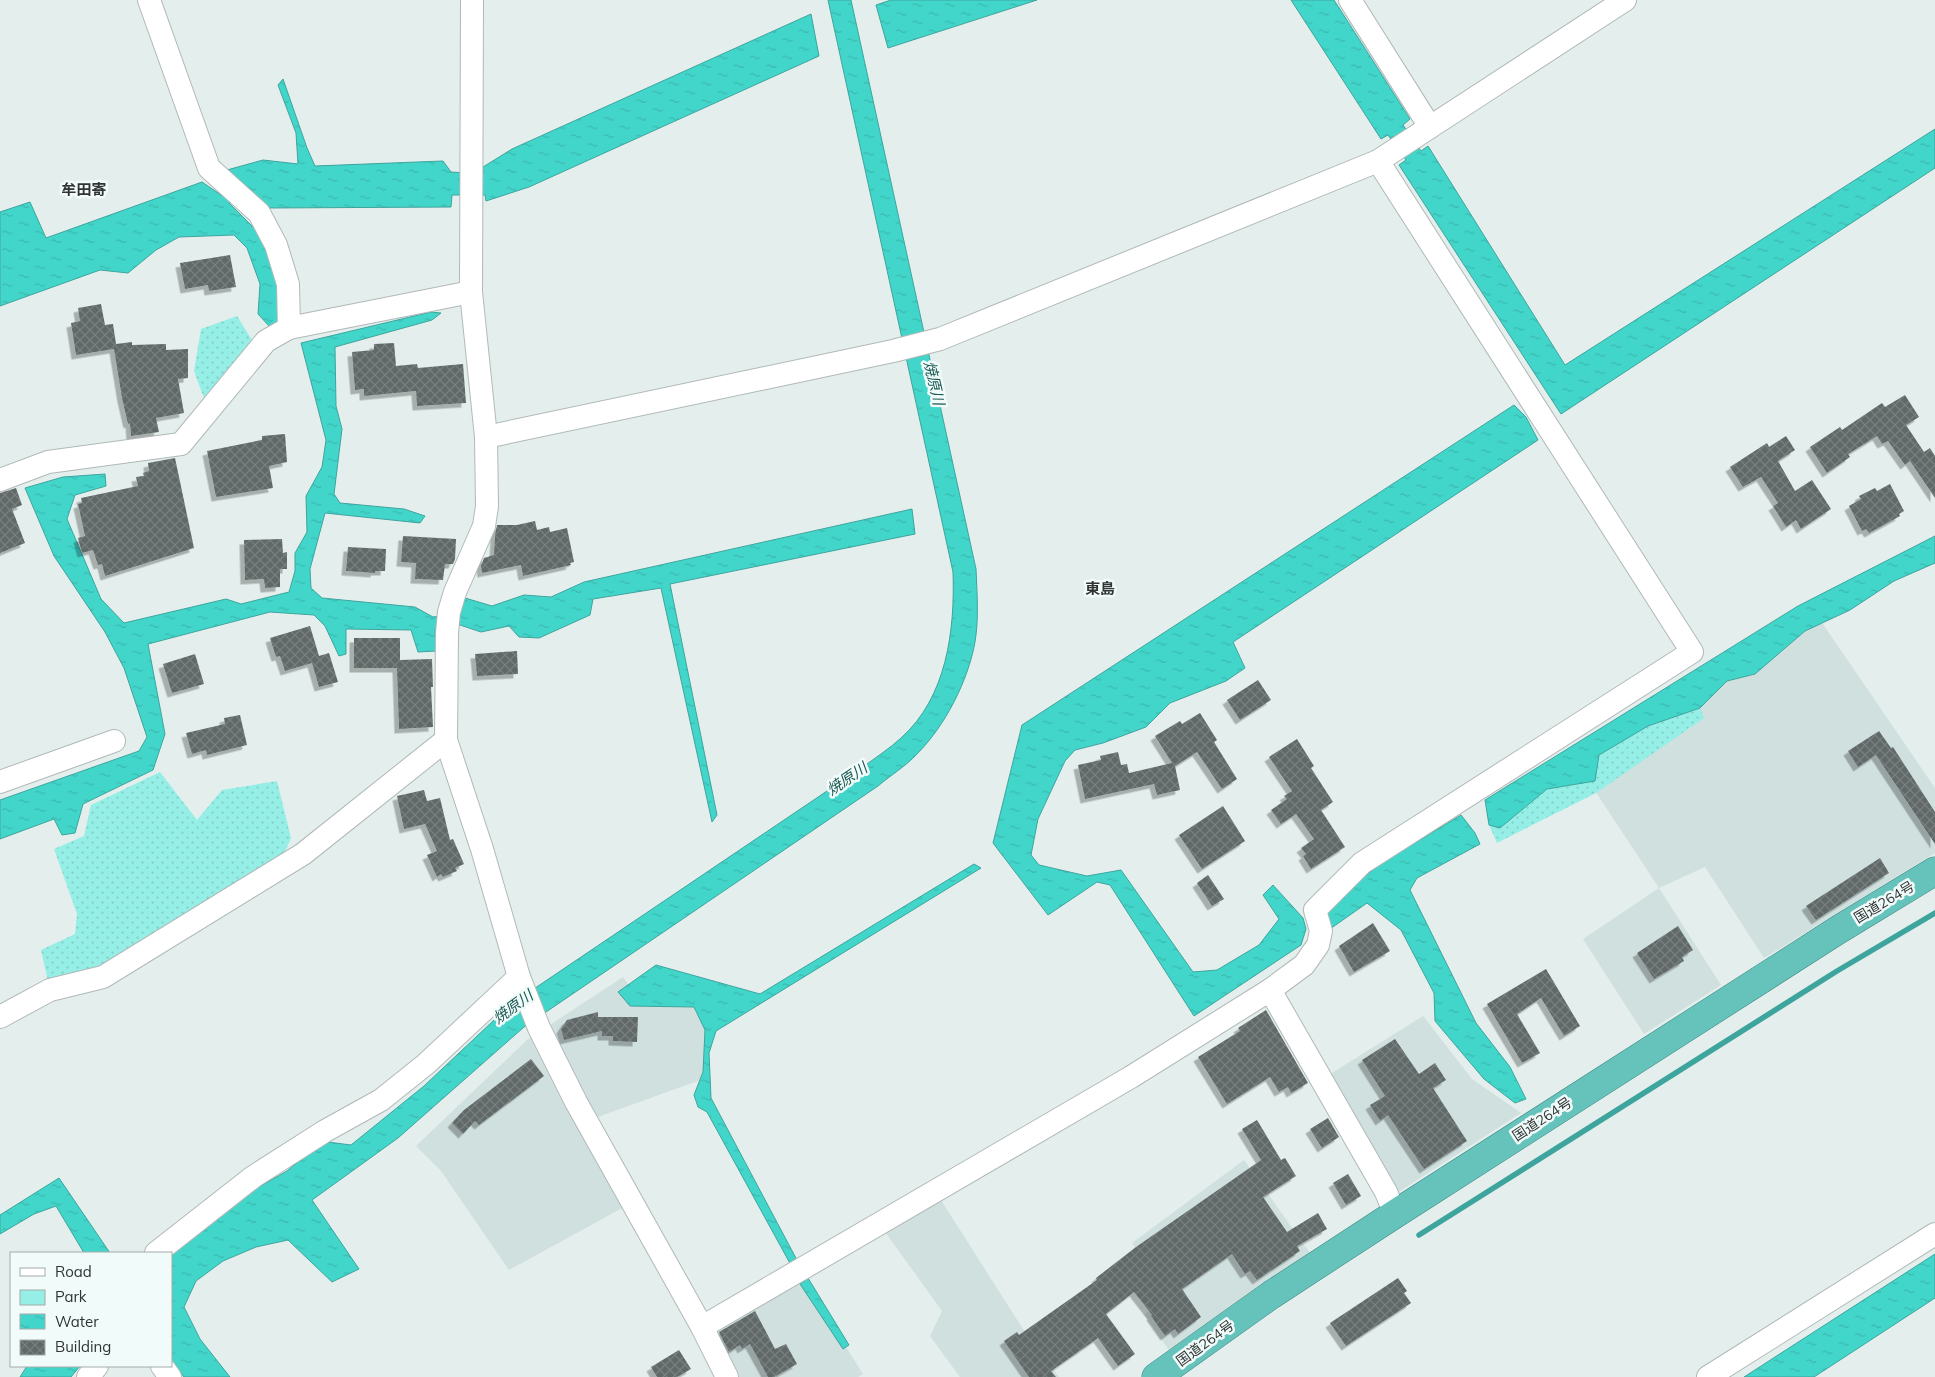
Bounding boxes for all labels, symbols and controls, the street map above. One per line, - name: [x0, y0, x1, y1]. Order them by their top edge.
- district label: 牟田寄: [61, 180, 107, 199]
- water label: 焼原川: [920, 359, 949, 409]
- district label: 東島: [1085, 579, 1115, 598]
- water label: 焼原川: [823, 757, 872, 799]
- street label: 国道264号: [1851, 877, 1917, 927]
- water label: 焼原川: [489, 985, 538, 1028]
- street label: 国道264号: [1509, 1093, 1575, 1145]
- legend: [10, 1252, 172, 1367]
- text: Road: [55, 1262, 92, 1281]
- text: Park: [55, 1287, 87, 1306]
- text: Water: [55, 1312, 99, 1331]
- street label: 国道264号: [1173, 1316, 1237, 1370]
- text: Building: [55, 1337, 111, 1356]

